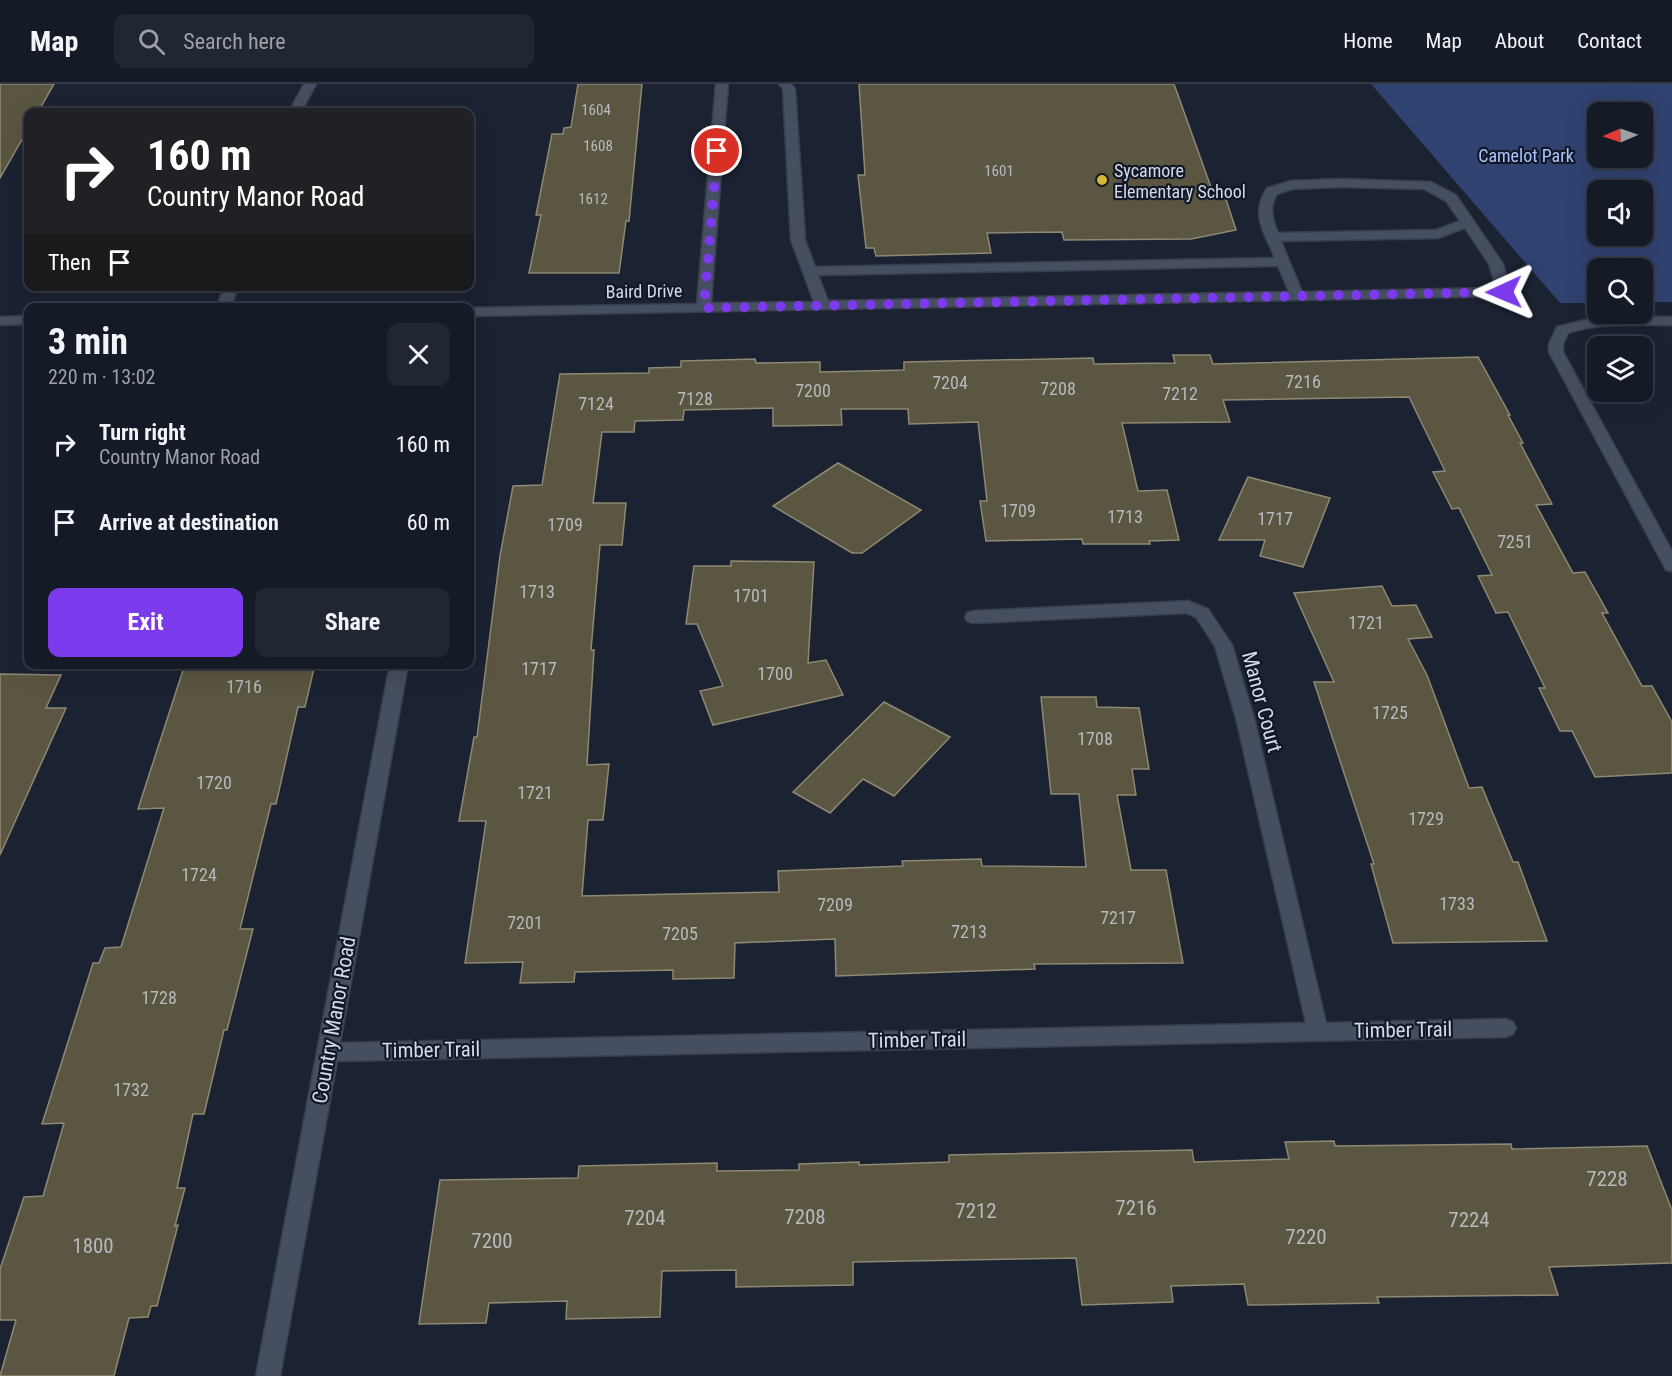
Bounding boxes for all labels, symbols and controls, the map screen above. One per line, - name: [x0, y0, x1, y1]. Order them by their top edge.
- search box: [114, 14, 534, 68]
- text: Map: [30, 25, 78, 58]
- icon: search: [135, 25, 168, 58]
- text: Search here: [183, 29, 286, 54]
- text: Home: [1343, 29, 1393, 53]
- text: Map: [1426, 29, 1462, 53]
- text: About: [1495, 29, 1544, 53]
- text: Contact: [1577, 29, 1642, 53]
- house number: 1604: [581, 101, 611, 119]
- north arrow: [1587, 102, 1653, 168]
- map controls: [1587, 102, 1653, 402]
- pin: [691, 125, 742, 176]
- text: 160 m: [147, 131, 252, 180]
- icon: right: [48, 132, 126, 210]
- icon: arrive: [700, 134, 733, 167]
- house number: 1608: [583, 137, 613, 155]
- park label: Camelot Park: [1478, 145, 1574, 166]
- place label: Sycamore Elementary School: [1114, 160, 1246, 202]
- house number: 1601: [984, 162, 1014, 180]
- marker: Sycamore Elementary School: [1095, 173, 1109, 187]
- button: sound: [1587, 180, 1653, 246]
- text: Country Manor Road: [147, 181, 364, 213]
- house number: 1612: [578, 190, 608, 208]
- icon: arrive: [103, 246, 136, 279]
- text: Then: [48, 250, 91, 275]
- button: search: [1587, 258, 1653, 324]
- position arrow: [1472, 260, 1536, 324]
- street label: Baird Drive: [605, 280, 683, 302]
- text: 3 min: [48, 321, 128, 363]
- button: close: [387, 323, 450, 386]
- button: layers: [1587, 336, 1653, 402]
- text: 220 m · 13:02: [48, 365, 155, 389]
- house number: 7216: [1285, 371, 1321, 392]
- house number: 7204: [932, 372, 968, 393]
- house number: 7208: [1040, 378, 1076, 399]
- house number: 7200: [795, 380, 831, 401]
- house number: 7212: [1162, 383, 1198, 404]
- house number: 7128: [677, 388, 713, 409]
- house number: 7124: [578, 393, 614, 414]
- text: Turn right: [99, 420, 186, 445]
- icon: right: [48, 428, 81, 461]
- text: 160 m: [396, 432, 450, 457]
- text: Country Manor Road: [99, 445, 260, 469]
- house number: 1709: [1000, 500, 1036, 521]
- icon: arrive: [48, 506, 81, 539]
- house number: 1713: [1107, 506, 1143, 527]
- house number: 1717: [1257, 508, 1293, 529]
- text: Arrive at destination: [99, 510, 279, 535]
- text: 60 m: [407, 510, 450, 535]
- house number: 1709: [547, 514, 583, 535]
- house number: 7251: [1497, 531, 1533, 552]
- house number: 1713: [519, 581, 555, 602]
- house number: 1701: [733, 585, 769, 606]
- button: Exit: [48, 588, 243, 657]
- button: Share: [255, 588, 450, 657]
- house number: 1721: [1348, 612, 1384, 633]
- street label: Manor Court: [1237, 649, 1287, 755]
- house number: 1717: [521, 658, 557, 679]
- house number: 1700: [757, 663, 793, 684]
- house number: 1716: [226, 676, 262, 697]
- house number: 1725: [1372, 702, 1408, 723]
- house number: 1708: [1077, 728, 1113, 749]
- house number: 1720: [196, 772, 232, 793]
- house number: 1721: [517, 782, 553, 803]
- house number: 1729: [1408, 808, 1444, 829]
- house number: 1724: [181, 864, 217, 885]
- house number: 1733: [1439, 893, 1475, 914]
- house number: 7209: [817, 894, 853, 915]
- house number: 7217: [1100, 907, 1136, 928]
- house number: 7201: [507, 912, 543, 933]
- house number: 7213: [951, 921, 987, 942]
- house number: 7205: [662, 923, 698, 944]
- street label: Country Manor Road: [307, 935, 361, 1105]
- house number: 1728: [141, 987, 177, 1008]
- street label: Timber Trail: [1354, 1017, 1452, 1043]
- street label: Timber Trail: [868, 1027, 966, 1053]
- street label: Timber Trail: [382, 1037, 480, 1063]
- house number: 1732: [113, 1079, 149, 1100]
- house number: 7228: [1586, 1167, 1628, 1191]
- house number: 7216: [1115, 1196, 1157, 1220]
- house number: 7212: [955, 1199, 997, 1223]
- house number: 7208: [784, 1205, 826, 1229]
- house number: 7204: [624, 1206, 666, 1230]
- house number: 7224: [1448, 1208, 1490, 1232]
- house number: 7220: [1285, 1225, 1327, 1249]
- house number: 7200: [471, 1229, 513, 1253]
- house number: 1800: [72, 1234, 114, 1258]

